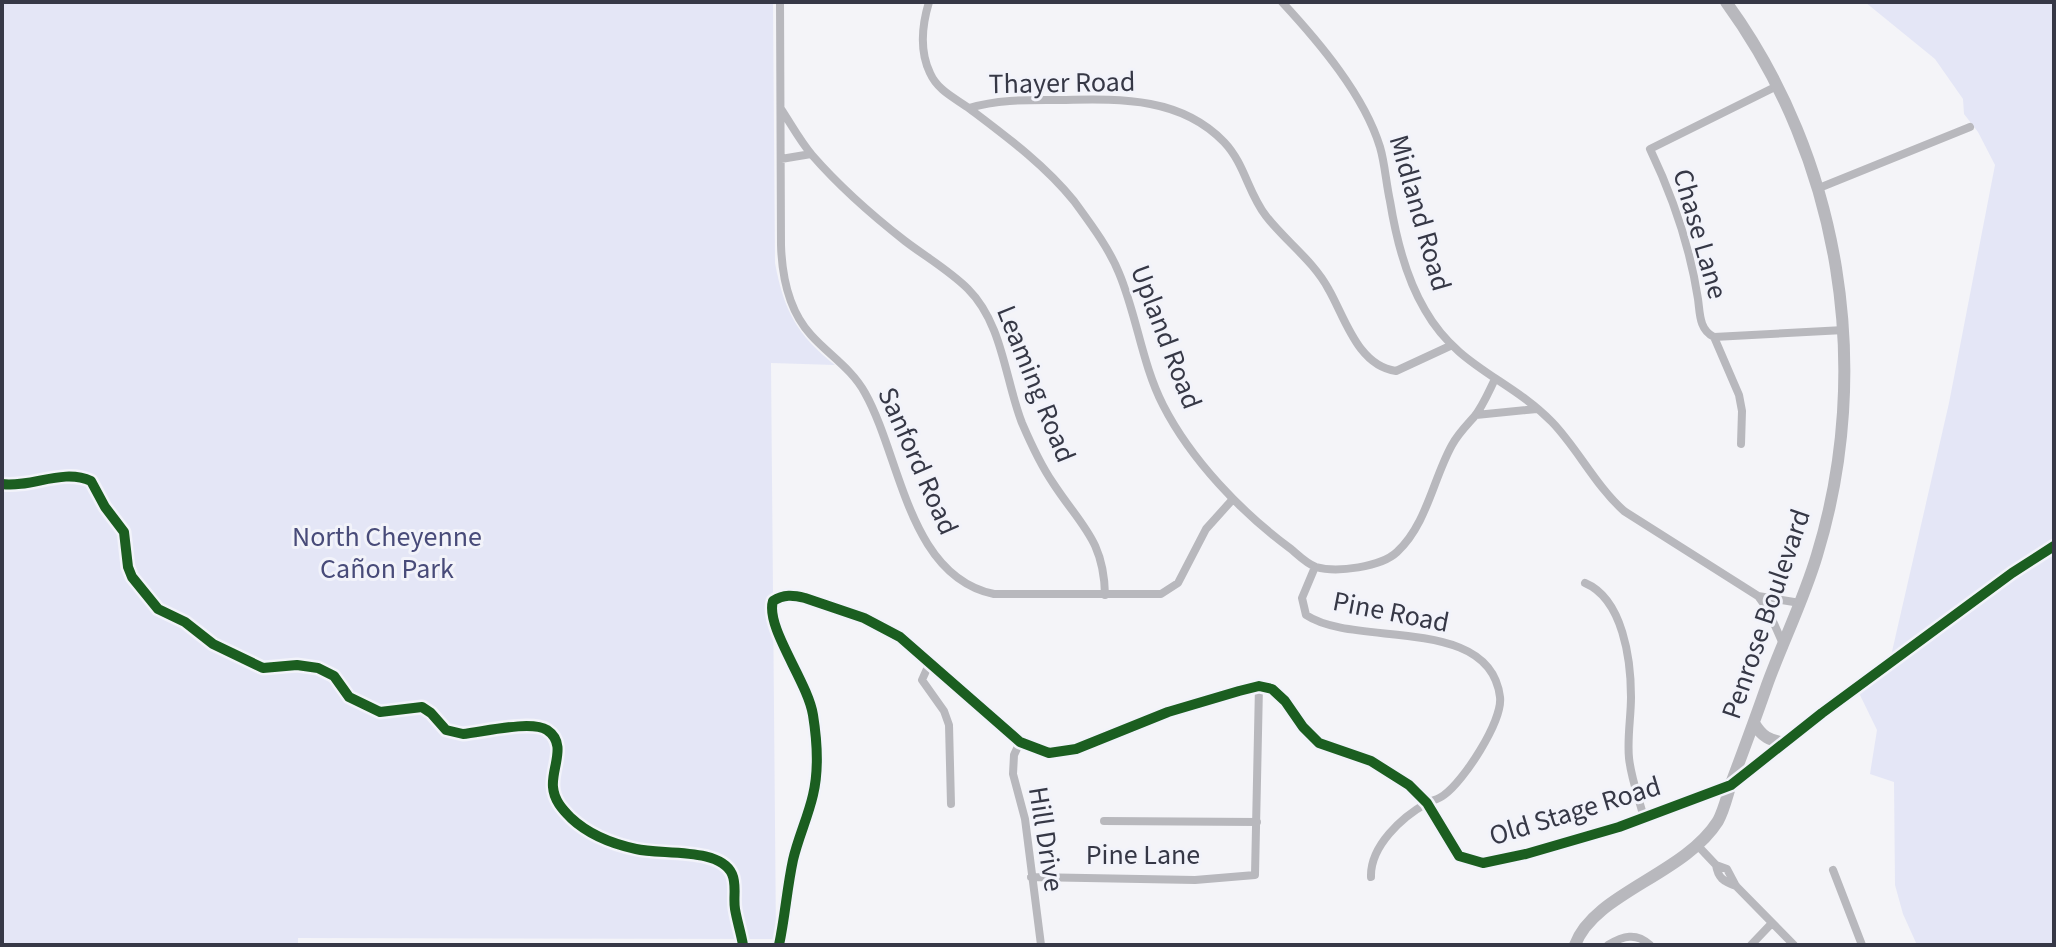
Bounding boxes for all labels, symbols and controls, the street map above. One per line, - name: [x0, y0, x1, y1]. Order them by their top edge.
- street label: Thayer Road: [988, 62, 1136, 104]
- street label: Midland Road: [1379, 130, 1461, 296]
- street label: Chase Lane: [1662, 164, 1738, 304]
- street label: Upland Road: [1120, 259, 1212, 415]
- street label: Leaming Road: [986, 299, 1086, 469]
- street label: Sanford Road: [868, 381, 968, 541]
- street label: Penrose Boulevard: [1711, 504, 1821, 724]
- park label: North Cheyenne Cañon Park: [292, 517, 482, 589]
- street label: Pine Road: [1329, 581, 1453, 643]
- street label: Old Stage Road: [1484, 766, 1666, 856]
- street label: Hill Drive: [1018, 784, 1074, 894]
- street label: Pine Lane: [1086, 835, 1200, 875]

